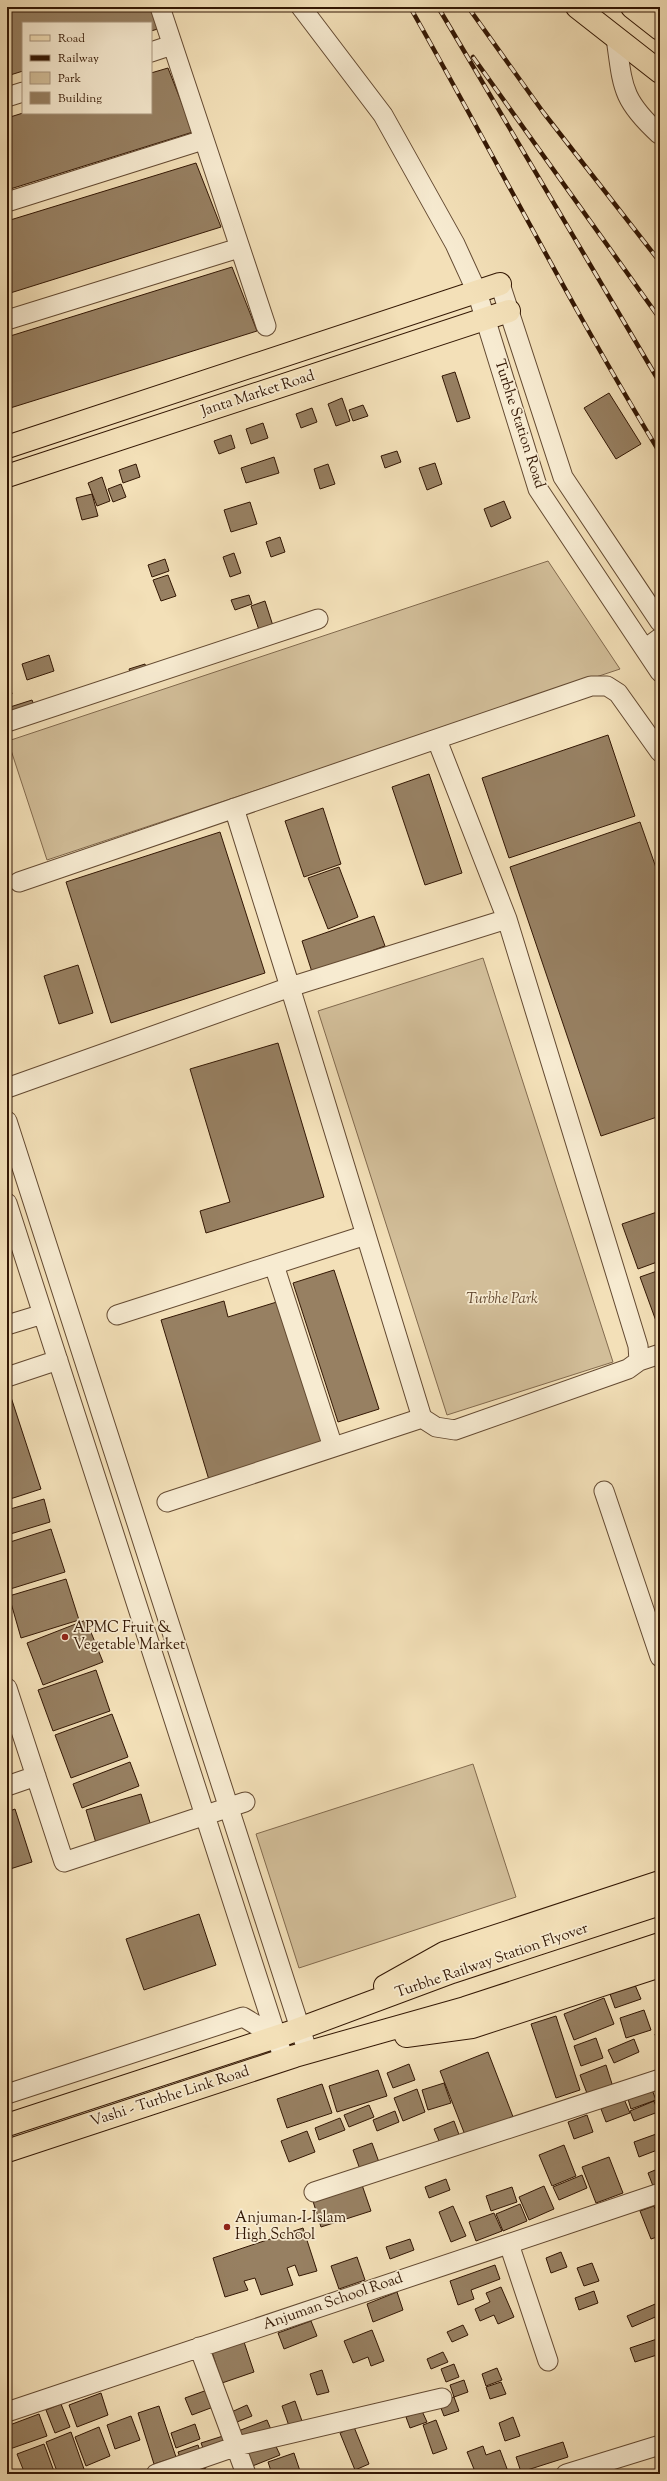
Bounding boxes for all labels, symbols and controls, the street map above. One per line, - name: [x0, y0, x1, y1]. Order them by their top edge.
- legend: [22, 22, 152, 114]
- text: Road: [58, 30, 85, 48]
- text: Railway: [58, 50, 99, 68]
- text: Park: [58, 70, 81, 88]
- text: Building: [58, 90, 102, 108]
- street label: Turbhe Station Road: [488, 357, 550, 492]
- street label: Janta Market Road: [198, 366, 318, 423]
- park label: Turbhe Park: [466, 1289, 538, 1310]
- place label: APMC Fruit & Vegetable Market: [73, 1618, 185, 1656]
- marker: APMC Fruit & Vegetable Market: [60, 1632, 70, 1642]
- street label: Turbhe Railway Station Flyover: [393, 1918, 592, 2004]
- street label: Vashi - Turbhe Link Road: [88, 2061, 253, 2133]
- place label: Anjuman-I-Islam High School: [235, 2208, 347, 2246]
- marker: Anjuman-I-Islam High School: [222, 2222, 232, 2232]
- street label: Anjuman School Road: [260, 2268, 406, 2336]

